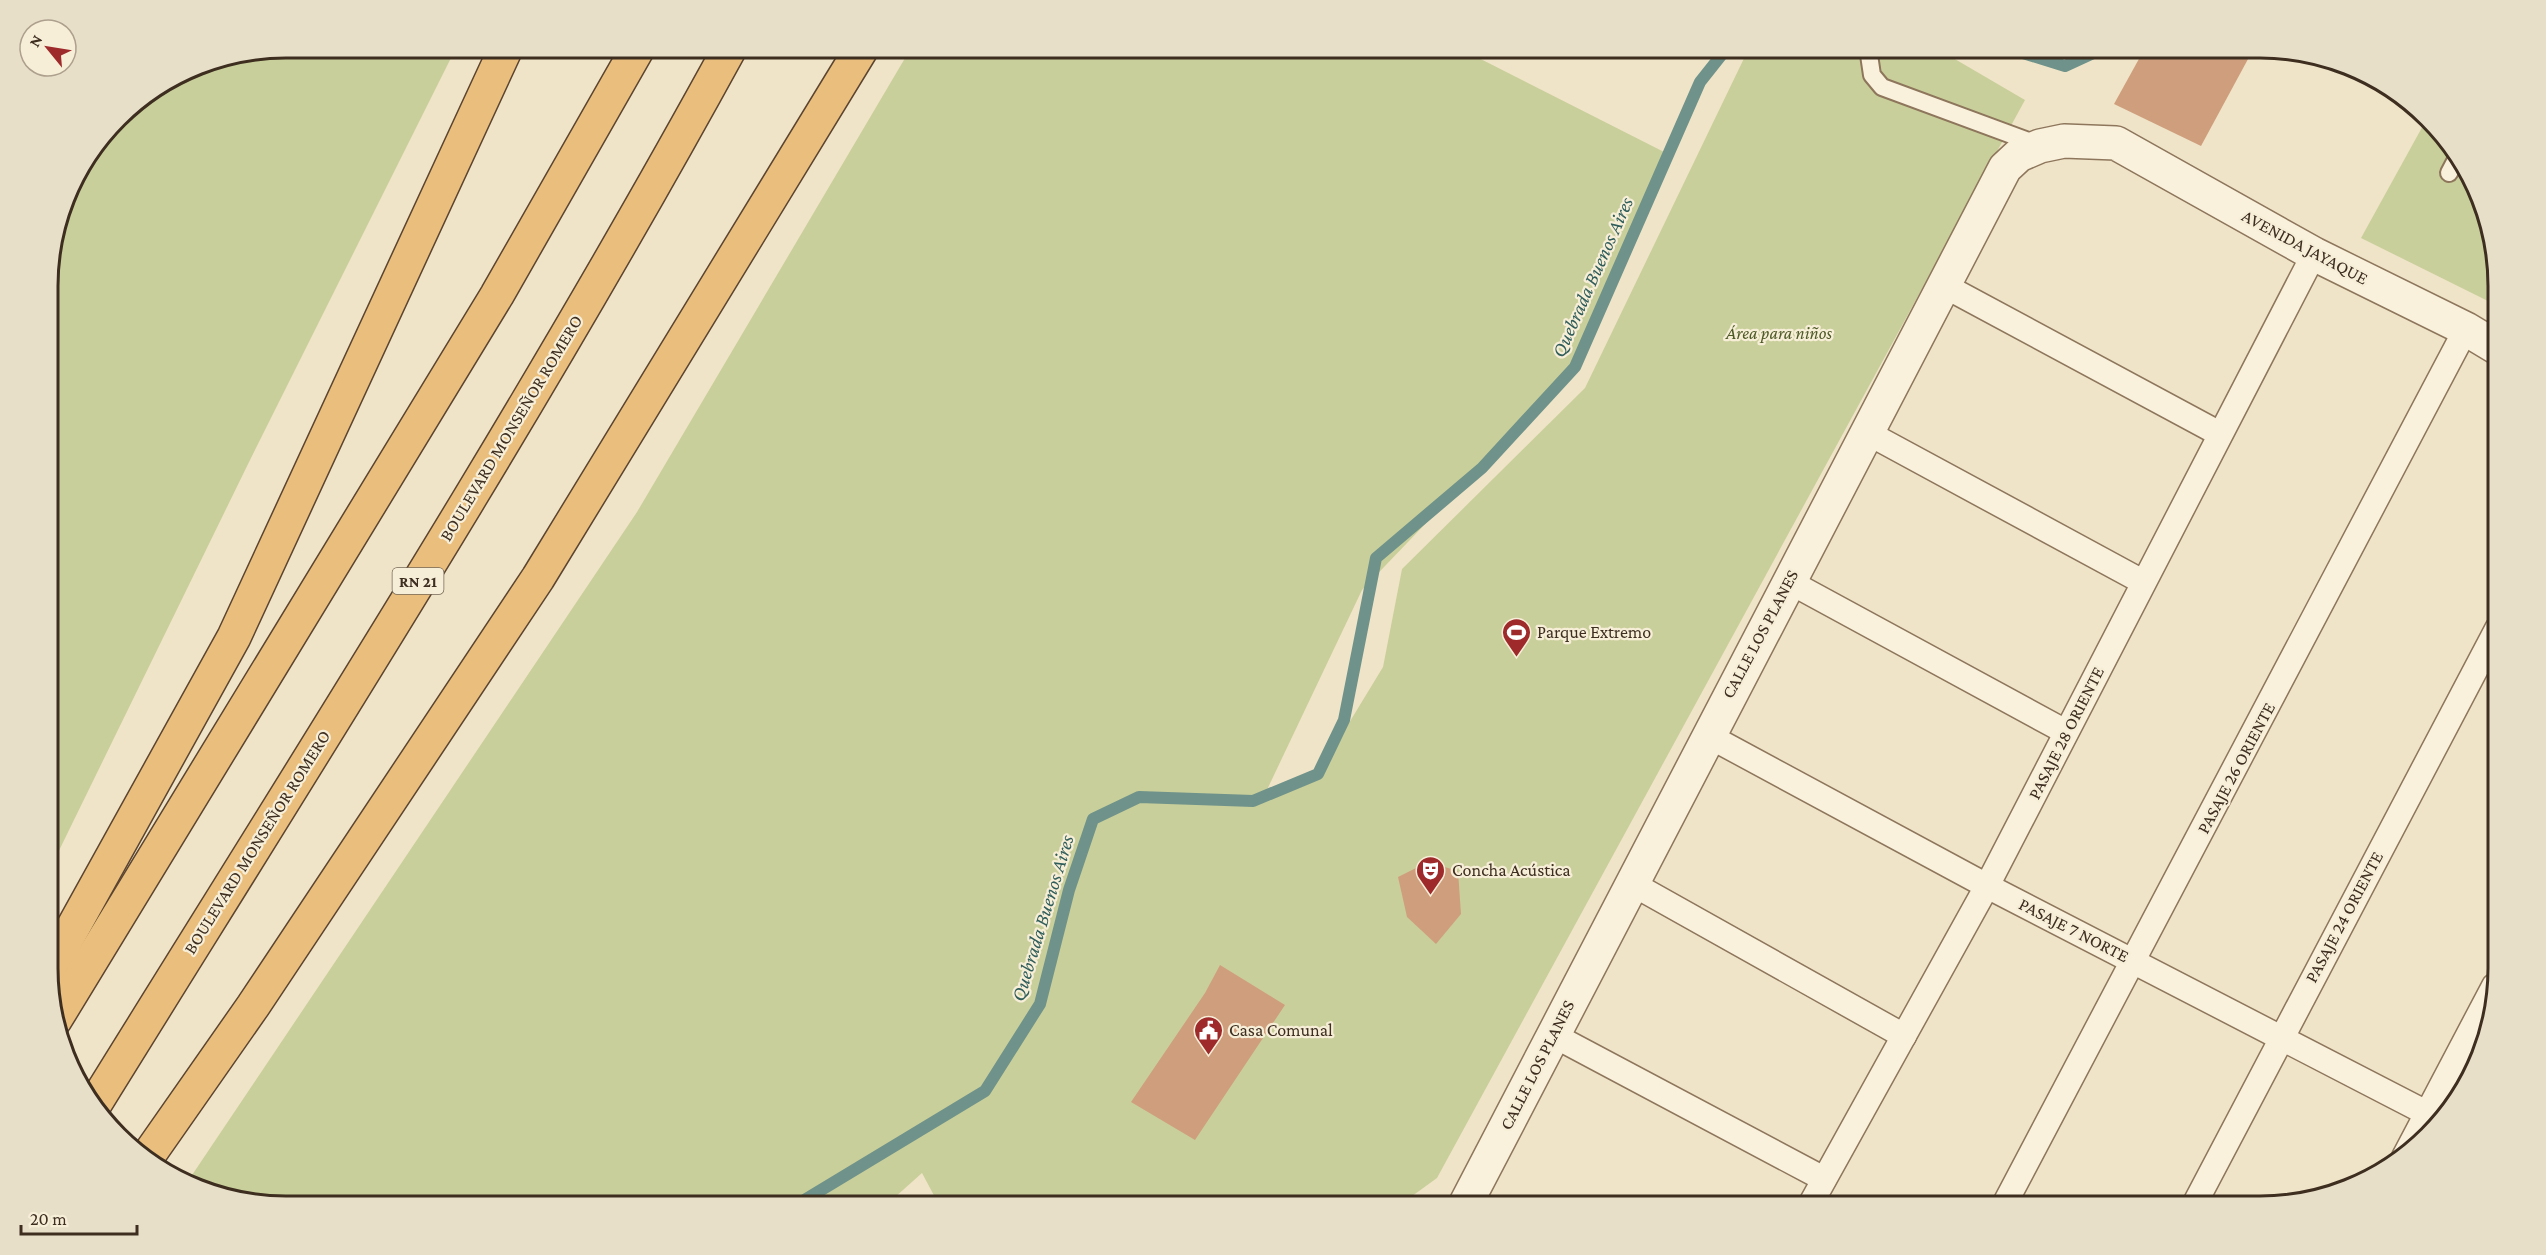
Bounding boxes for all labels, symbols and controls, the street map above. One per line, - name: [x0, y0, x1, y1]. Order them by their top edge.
- north arrow: [18, 18, 78, 78]
- text: N: [25, 32, 46, 50]
- water label: Quebrada Buenos Aires: [1547, 193, 1637, 360]
- street label: AVENIDA JAYAQUE: [2238, 205, 2372, 289]
- street label: BOULEVARD MONSEÑOR ROMERO: [435, 311, 587, 545]
- park label: Área para niños: [1725, 323, 1832, 343]
- street label: CALLE LOS PLANES: [1718, 566, 1802, 702]
- road number: RN 21: [392, 568, 444, 594]
- sports icon: Parque Extremo: [1500, 616, 1532, 658]
- place label: Parque Extremo: [1537, 622, 1651, 642]
- street label: PASAJE 28 ORIENTE: [2024, 663, 2108, 803]
- street label: PASAJE 26 ORIENTE: [2193, 699, 2279, 837]
- street label: BOULEVARD MONSEÑOR ROMERO: [180, 726, 334, 958]
- water label: Quebrada Buenos Aires: [1006, 831, 1078, 1004]
- street label: PASAJE 24 ORIENTE: [2301, 848, 2387, 986]
- theatre icon: Concha Acústica: [1415, 854, 1447, 896]
- place label: Concha Acústica: [1452, 860, 1571, 880]
- street label: PASAJE 7 NORTE: [2016, 894, 2132, 966]
- street label: CALLE LOS PLANES: [1496, 997, 1578, 1133]
- public building icon: Casa Comunal: [1192, 1014, 1224, 1056]
- place label: Casa Comunal: [1229, 1020, 1333, 1040]
- scale bar: [21, 1198, 136, 1236]
- text: 20 m: [30, 1209, 67, 1229]

